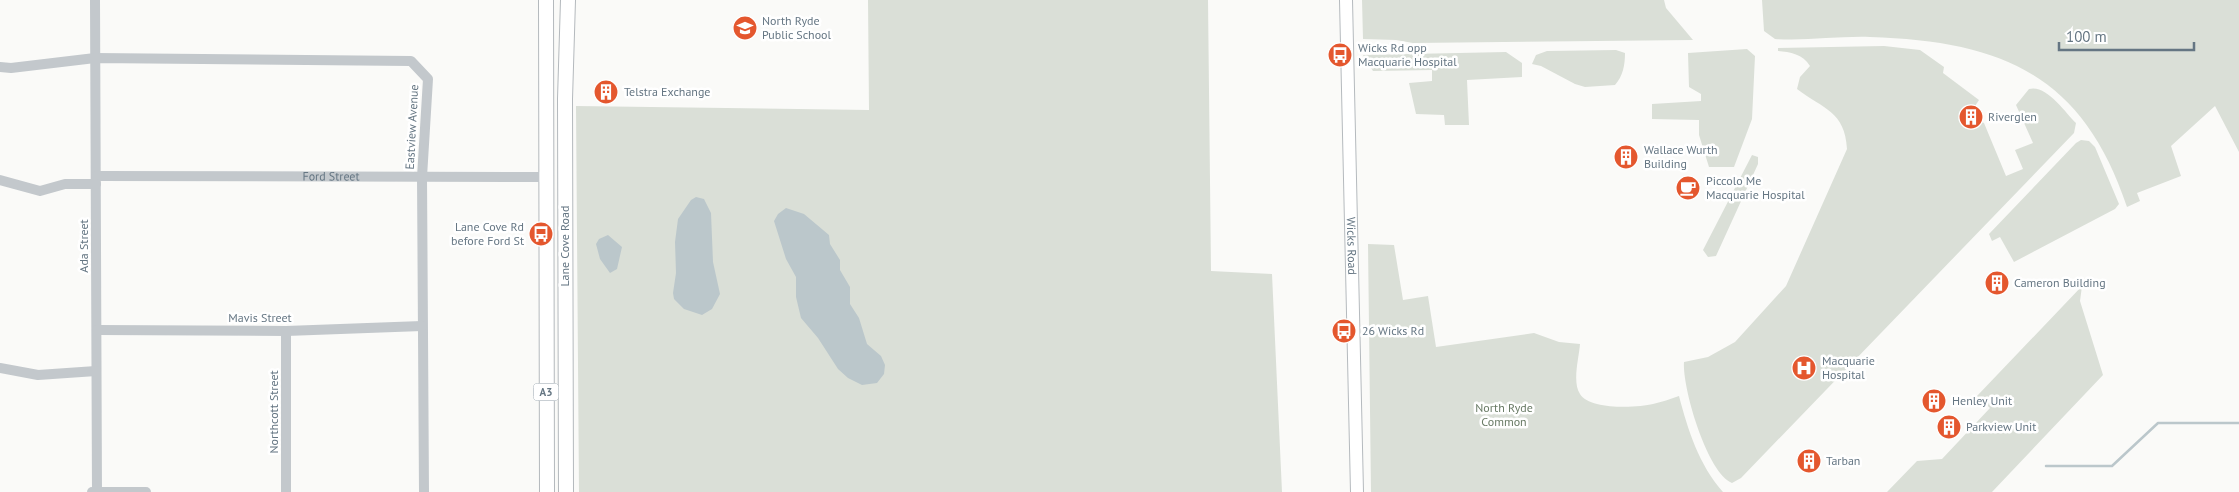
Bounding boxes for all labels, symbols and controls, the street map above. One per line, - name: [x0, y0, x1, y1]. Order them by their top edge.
- place label: North Ryde Public School: [762, 13, 831, 42]
- school or university icon: North Ryde Public School: [732, 15, 758, 41]
- scale bar: [2059, 20, 2194, 52]
- text: 100 m: [2066, 27, 2107, 46]
- place label: Wicks Rd opp Macquarie Hospital: [1358, 40, 1457, 69]
- bus stop icon: Wicks Rd opp Macquarie Hospital: [1327, 42, 1353, 68]
- building icon: Telstra Exchange: [593, 79, 619, 105]
- street label: Eastview Avenue: [402, 84, 421, 170]
- place label: Telstra Exchange: [624, 84, 710, 99]
- building icon: Riverglen: [1958, 104, 1984, 130]
- place label: Riverglen: [1988, 109, 2037, 124]
- place label: Wallace Wurth Building: [1644, 142, 1718, 171]
- building icon: Wallace Wurth Building: [1613, 144, 1639, 170]
- street label: Ford Street: [302, 168, 360, 184]
- place label: Piccolo Me Macquarie Hospital: [1706, 173, 1805, 202]
- cafe icon: Piccolo Me Macquarie Hospital: [1675, 175, 1701, 201]
- street label: Lane Cove Road: [557, 206, 572, 286]
- street label: Wicks Road: [1344, 217, 1360, 275]
- street label: Ada Street: [76, 219, 91, 273]
- place label: Lane Cove Rd before Ford St: [451, 219, 524, 248]
- bus stop icon: Lane Cove Rd before Ford St: [528, 221, 554, 247]
- building icon: Cameron Building: [1984, 270, 2010, 296]
- place label: Cameron Building: [2014, 275, 2106, 290]
- street label: Mavis Street: [228, 310, 292, 325]
- bus stop icon: 26 Wicks Rd: [1331, 318, 1357, 344]
- place label: 26 Wicks Rd: [1362, 323, 1424, 338]
- place label: Macquarie Hospital: [1822, 353, 1875, 382]
- hospital icon: Macquarie Hospital: [1791, 355, 1817, 381]
- street label: Northcott Street: [266, 370, 281, 454]
- road number: A3: [534, 384, 558, 401]
- building icon: Henley Unit: [1921, 388, 1947, 414]
- place label: Henley Unit: [1952, 393, 2012, 408]
- park label: North Ryde Common: [1475, 400, 1533, 429]
- building icon: Parkview Unit: [1936, 414, 1962, 440]
- place label: Parkview Unit: [1966, 419, 2036, 434]
- building icon: Tarban: [1796, 448, 1822, 474]
- place label: Tarban: [1826, 453, 1860, 468]

